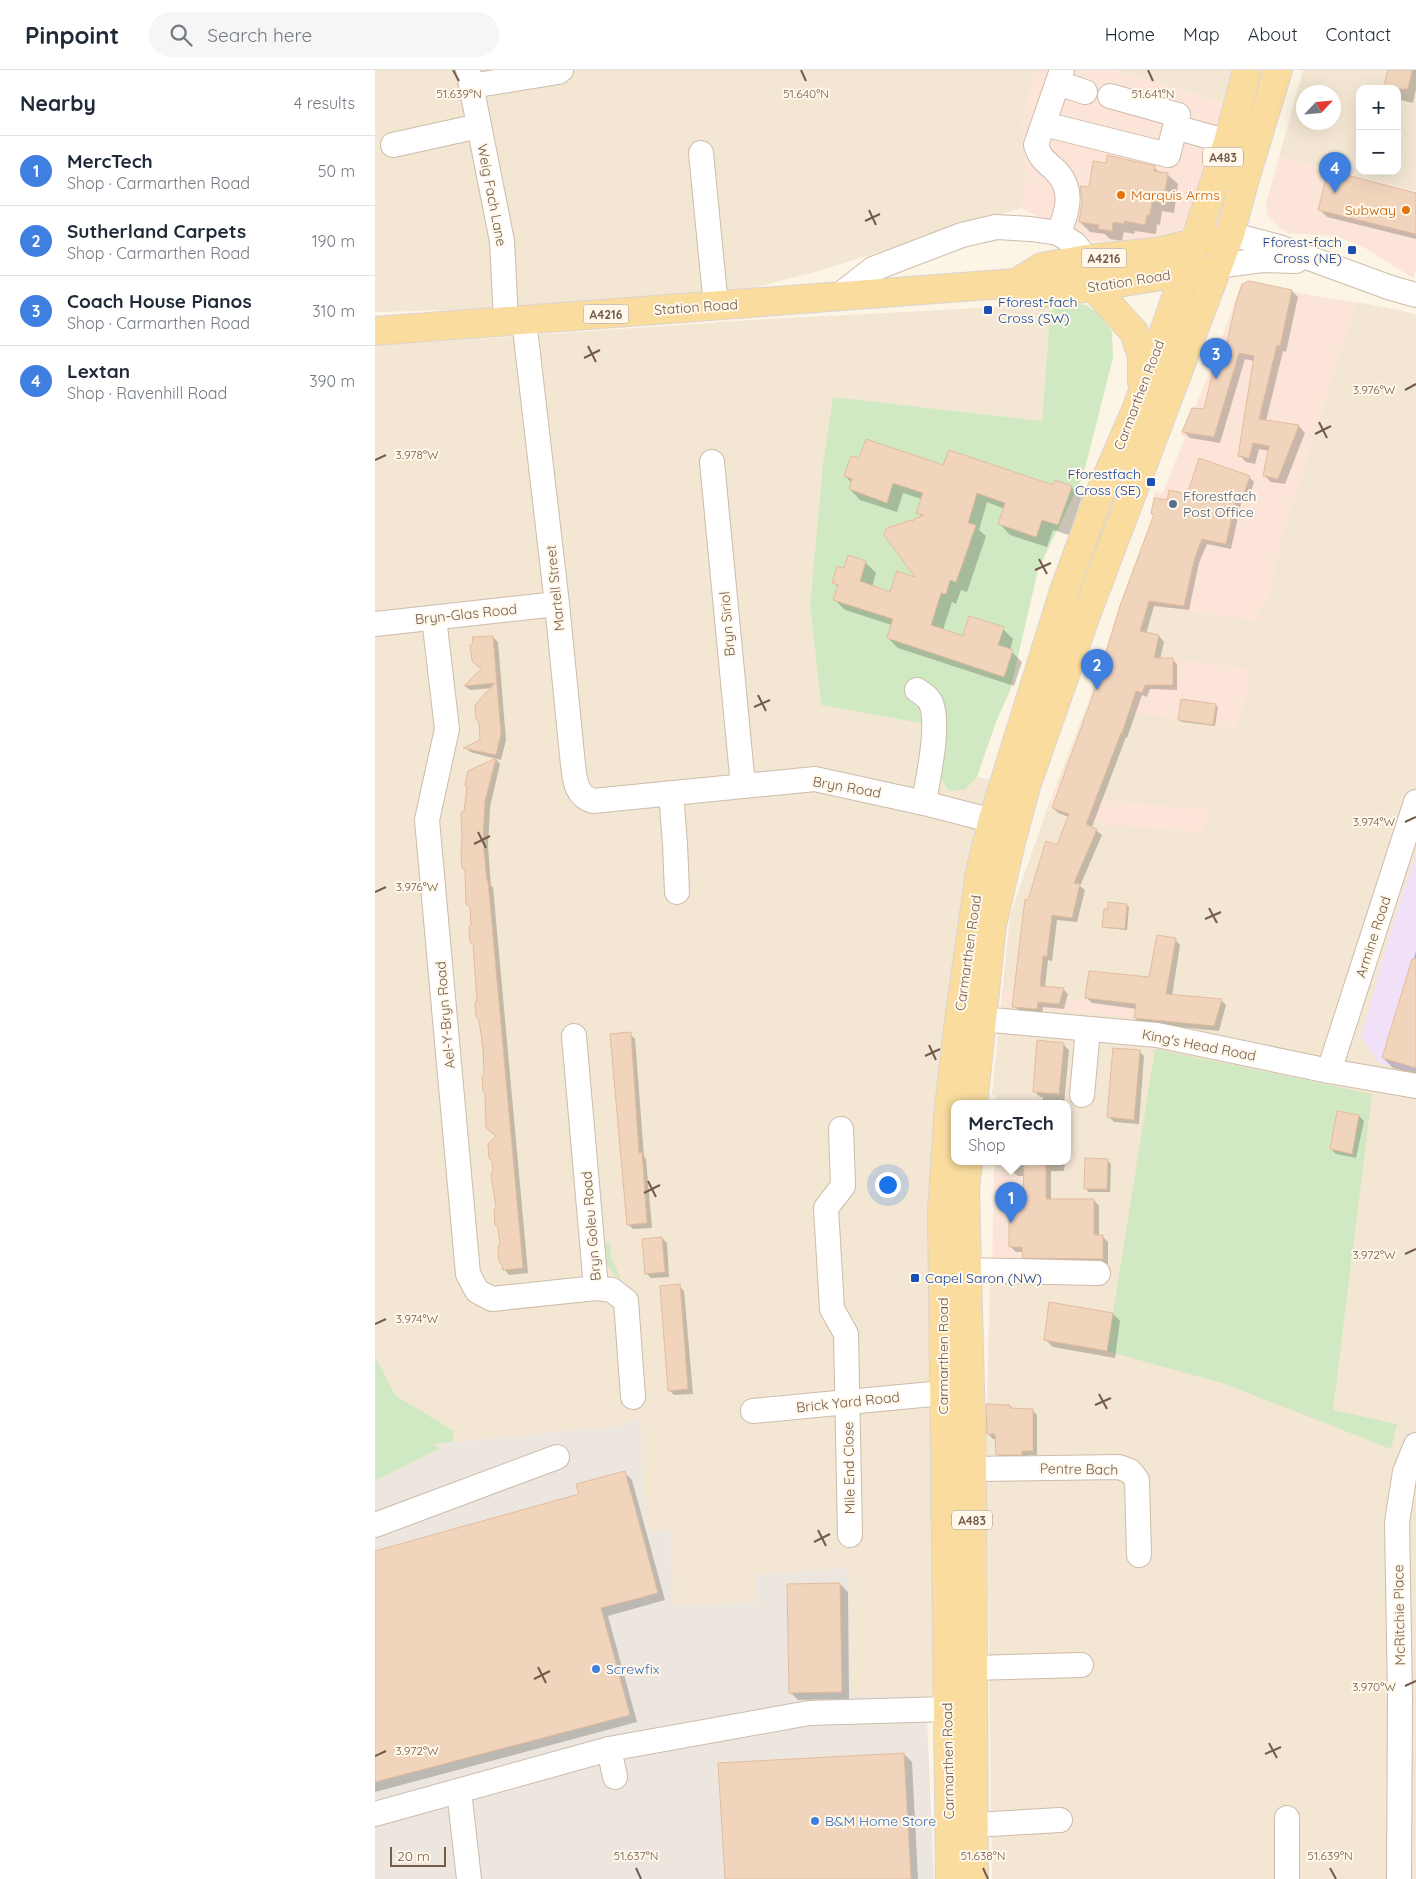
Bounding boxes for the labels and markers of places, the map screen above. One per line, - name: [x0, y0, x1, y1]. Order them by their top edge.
- pin: 4: [1319, 152, 1351, 193]
- place label: Marquis Arms: [1131, 186, 1220, 204]
- marker: Marquis Arms: [1115, 189, 1127, 201]
- place label: Subway: [1345, 201, 1396, 219]
- marker: Subway: [1400, 204, 1412, 216]
- place label: Fforest-fach Cross (NE): [1263, 233, 1342, 267]
- marker: Fforest-fach Cross (NE): [1346, 244, 1358, 256]
- place label: Fforest-fach Cross (SW): [998, 293, 1077, 327]
- marker: Fforest-fach Cross (SW): [982, 304, 994, 316]
- pin: 3: [1200, 338, 1232, 379]
- place label: Fforestfach Cross (SE): [1067, 465, 1141, 499]
- marker: Fforestfach Cross (SE): [1145, 476, 1157, 488]
- place label: Fforestfach Post Office: [1183, 487, 1257, 521]
- marker: Fforestfach Post Office: [1167, 498, 1179, 510]
- pin: 2: [1081, 649, 1113, 690]
- pin: 1: [995, 1182, 1027, 1223]
- place label: Capel Saron (NW): [925, 1269, 1042, 1287]
- marker: Capel Saron (NW): [909, 1272, 921, 1284]
- place label: Screwfix: [606, 1660, 660, 1678]
- marker: Screwfix: [590, 1663, 602, 1675]
- place label: B&M Home Store: [825, 1812, 936, 1830]
- marker: B&M Home Store: [809, 1815, 821, 1827]

